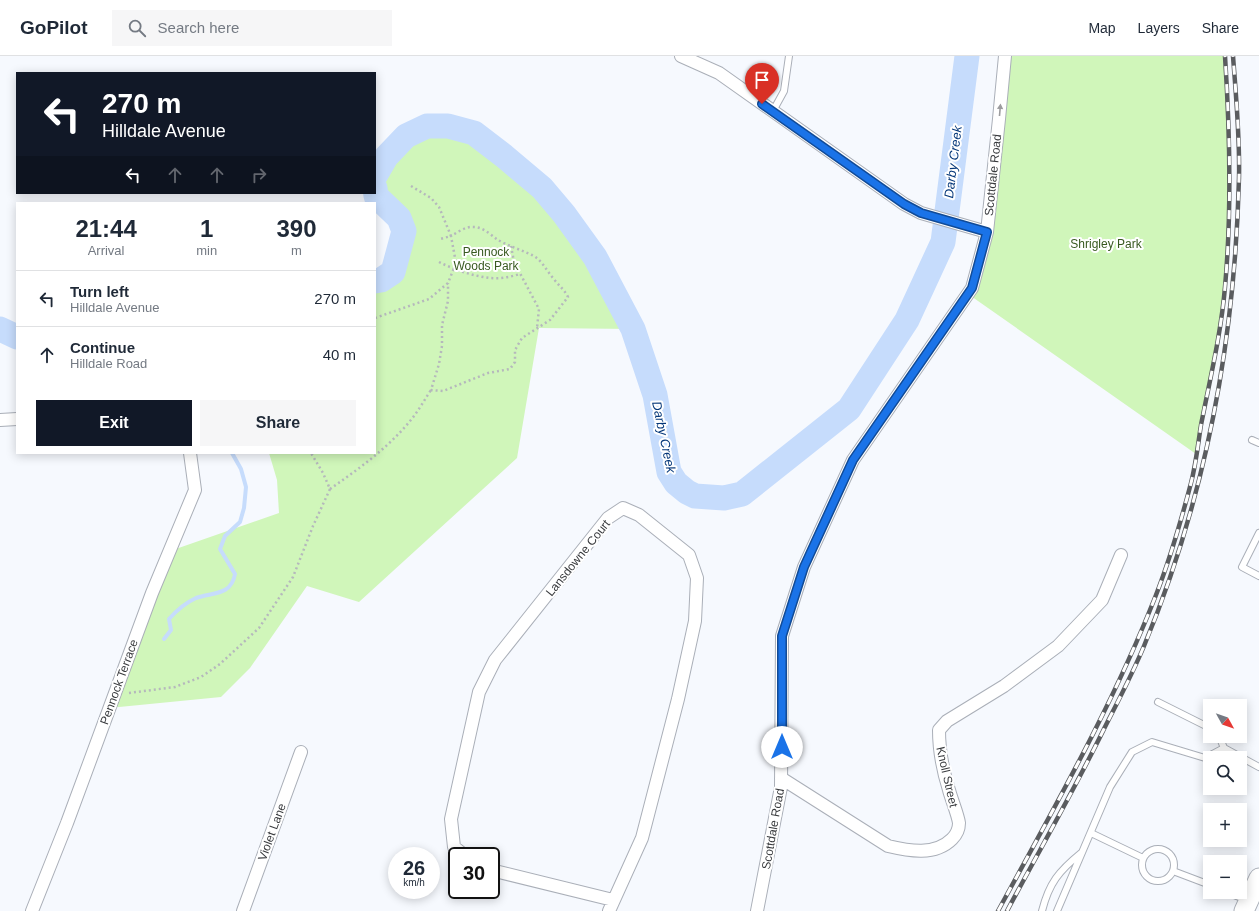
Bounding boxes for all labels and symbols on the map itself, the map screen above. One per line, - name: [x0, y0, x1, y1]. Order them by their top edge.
- pin: [745, 63, 779, 104]
- one-way arrow: [997, 104, 1004, 116]
- water label: Darby Creek: [941, 123, 965, 199]
- street label: Scottdale Road: [982, 133, 1004, 217]
- park label: Shrigley Park: [1070, 237, 1143, 251]
- park label: Pennock Woods Park: [453, 245, 520, 273]
- water label: Darby Creek: [649, 400, 679, 476]
- street label: Lansdowne Court: [543, 517, 613, 599]
- street label: Pennock Terrace: [97, 637, 141, 727]
- north arrow: [1203, 699, 1247, 743]
- position arrow: [761, 726, 803, 768]
- street label: Knoll Street: [933, 745, 961, 809]
- street label: Scottdale Road: [759, 787, 787, 871]
- street label: Violet Lane: [255, 801, 289, 863]
- speed limit sign: 30: [448, 847, 500, 899]

